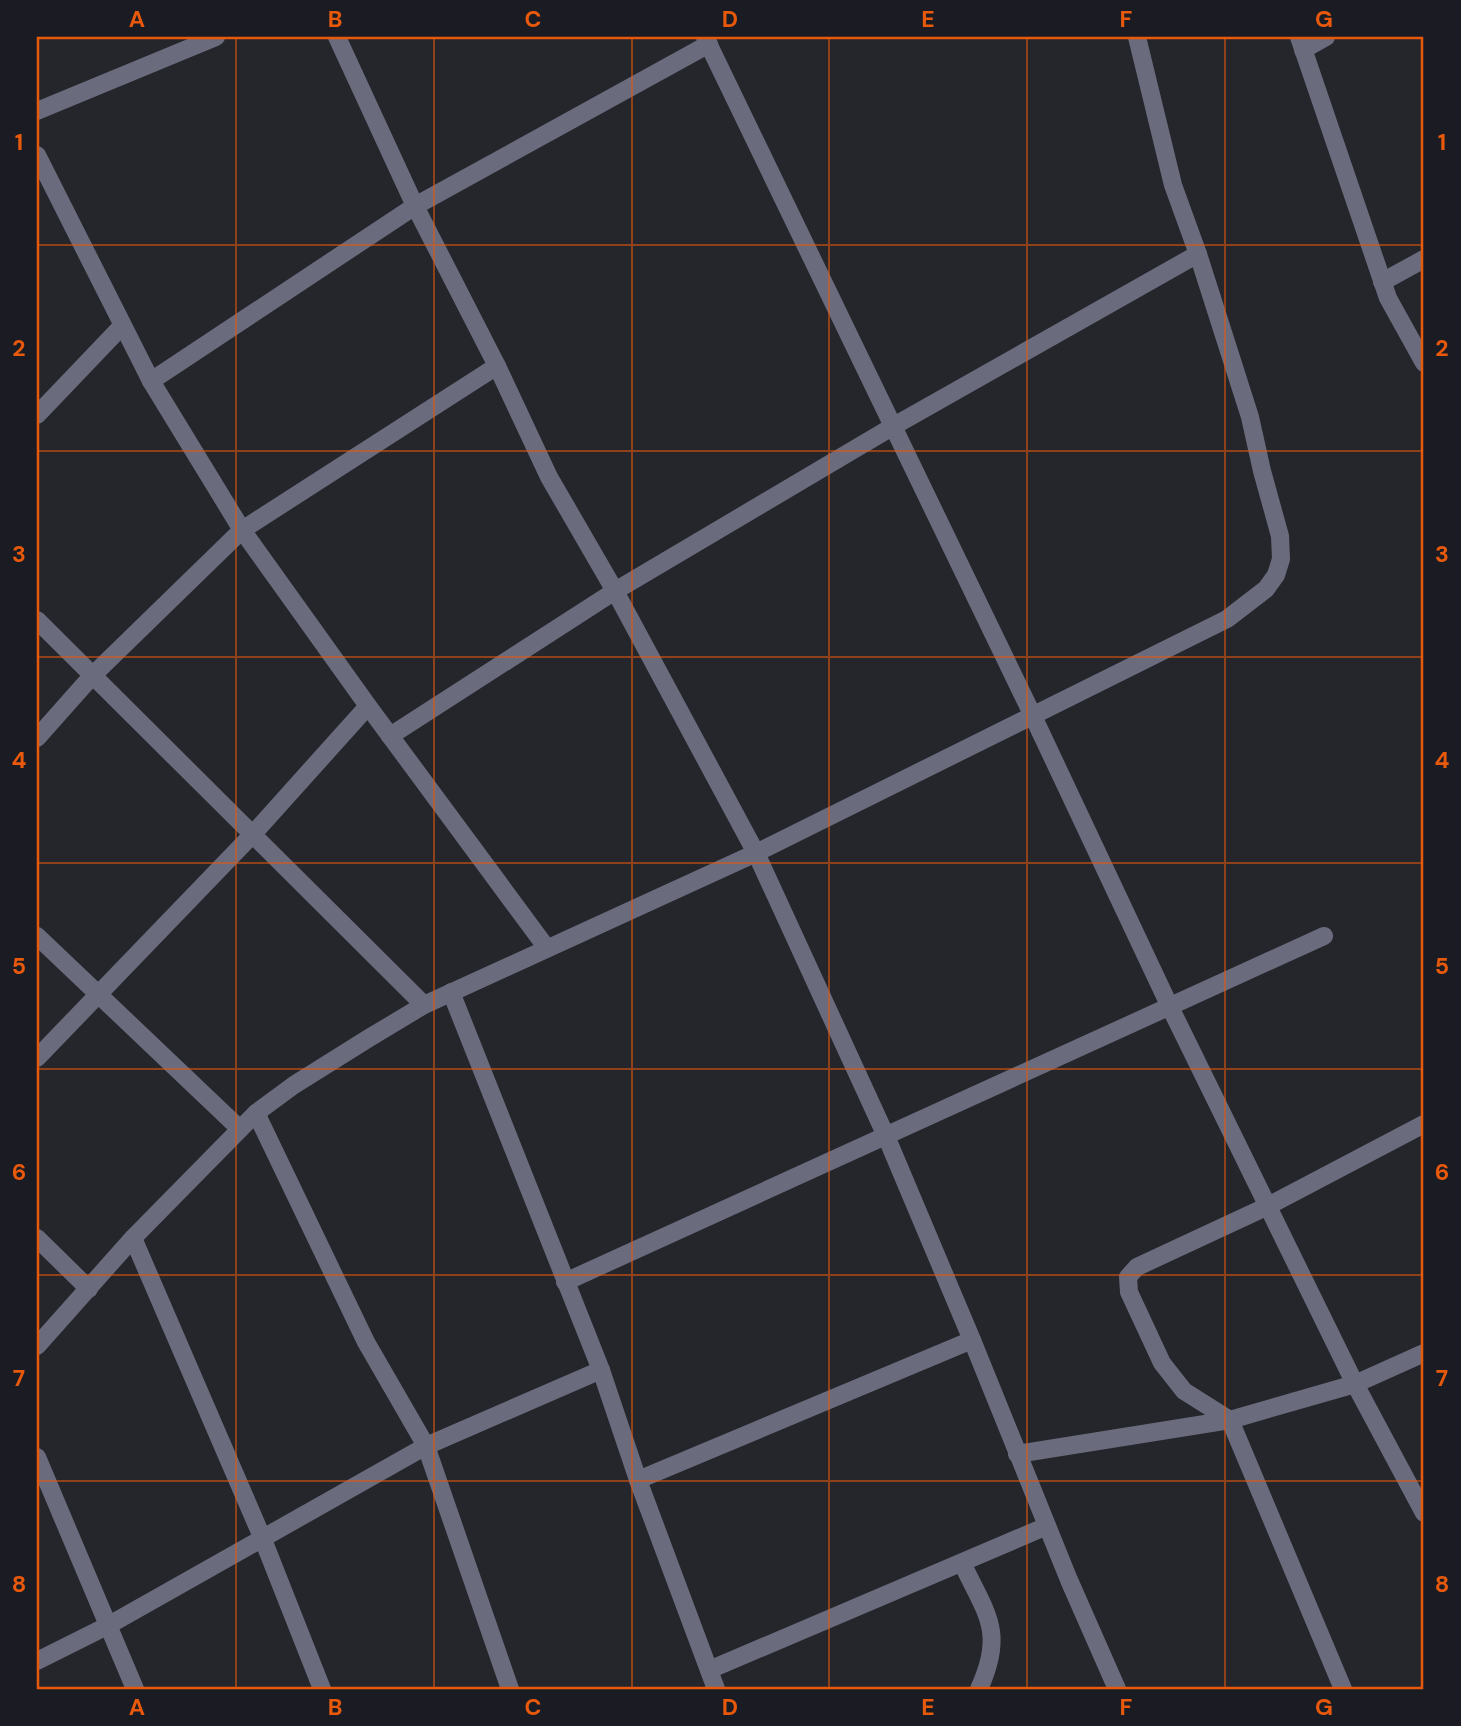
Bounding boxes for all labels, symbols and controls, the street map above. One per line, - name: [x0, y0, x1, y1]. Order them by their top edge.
- text: A: [129, 4, 145, 34]
- text: B: [328, 4, 342, 34]
- text: C: [525, 4, 541, 34]
- text: D: [722, 4, 738, 34]
- text: E: [921, 4, 935, 34]
- text: F: [1120, 4, 1133, 34]
- text: G: [1315, 4, 1333, 34]
- text: 1: [15, 127, 23, 157]
- text: 1: [1438, 127, 1446, 157]
- text: 2: [12, 333, 26, 363]
- text: 2: [1435, 333, 1449, 363]
- text: 3: [12, 539, 26, 569]
- text: 3: [1435, 539, 1449, 569]
- text: 4: [12, 745, 27, 775]
- text: 4: [1435, 745, 1450, 775]
- text: 5: [12, 951, 26, 981]
- text: 5: [1435, 951, 1449, 981]
- text: 6: [12, 1157, 26, 1187]
- text: 6: [1435, 1157, 1449, 1187]
- text: 7: [13, 1363, 25, 1393]
- text: 7: [1436, 1363, 1448, 1393]
- text: 8: [12, 1569, 26, 1599]
- text: 8: [1435, 1569, 1449, 1599]
- text: A: [129, 1692, 145, 1722]
- text: B: [328, 1692, 342, 1722]
- text: C: [525, 1692, 541, 1722]
- text: D: [722, 1692, 738, 1722]
- text: E: [921, 1692, 935, 1722]
- text: F: [1120, 1692, 1133, 1722]
- text: G: [1315, 1692, 1333, 1722]

